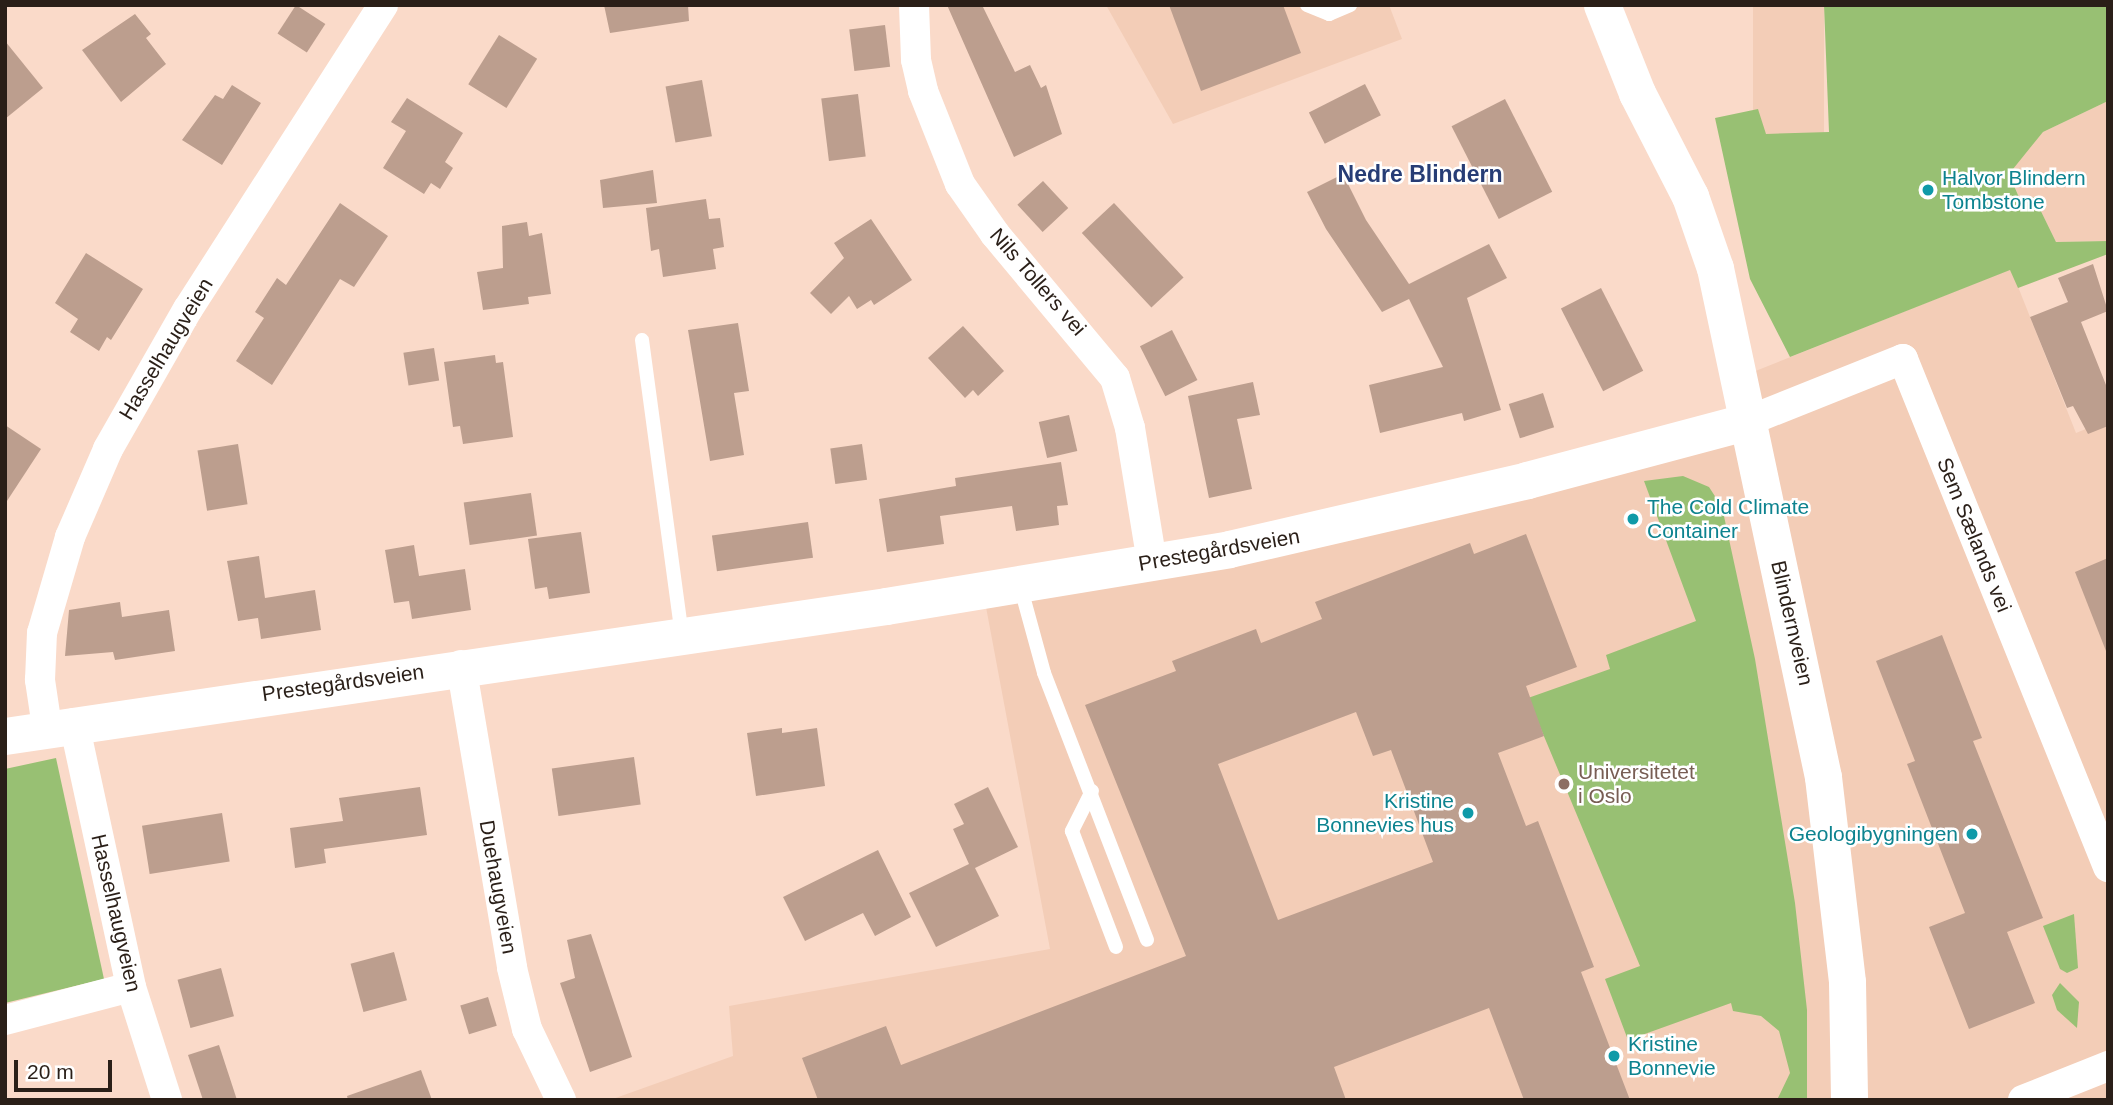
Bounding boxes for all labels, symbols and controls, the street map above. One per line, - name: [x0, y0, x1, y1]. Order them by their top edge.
- district label: Nedre Blindern: [1338, 160, 1502, 188]
- place label: Halvor Blindern Tombstone: [1942, 165, 2086, 215]
- marker: Halvor Blindern Tombstone: [1920, 182, 1936, 198]
- street label: Nils Tollers vei: [984, 223, 1092, 341]
- street label: Hasselhaugveien: [114, 273, 218, 425]
- street label: Sem Sælands vei: [1931, 454, 2017, 616]
- place label: The Cold Climate Container: [1647, 494, 1809, 544]
- marker: The Cold Climate Container: [1625, 511, 1641, 527]
- street label: Prestegårdsveien: [1136, 523, 1302, 577]
- street label: Blindernveien: [1765, 558, 1819, 688]
- street label: Prestegårdsveien: [260, 659, 426, 707]
- place label: Universitetet i Oslo: [1578, 759, 1695, 809]
- marker: Universitetet i Oslo: [1556, 776, 1572, 792]
- place label: Kristine Bonnevies hus: [1316, 788, 1454, 838]
- marker: Kristine Bonnevies hus: [1460, 805, 1476, 821]
- street label: Duehaugveien: [474, 818, 522, 956]
- place label: Geologibygningen: [1789, 821, 1958, 847]
- marker: Geologibygningen: [1964, 826, 1980, 842]
- street label: Hasselhaugveien: [86, 832, 146, 994]
- place label: Kristine Bonnevie: [1628, 1031, 1716, 1081]
- scale bar: [18, 1046, 116, 1090]
- marker: Kristine Bonnevie: [1606, 1048, 1622, 1064]
- text: 20 m: [27, 1060, 74, 1083]

